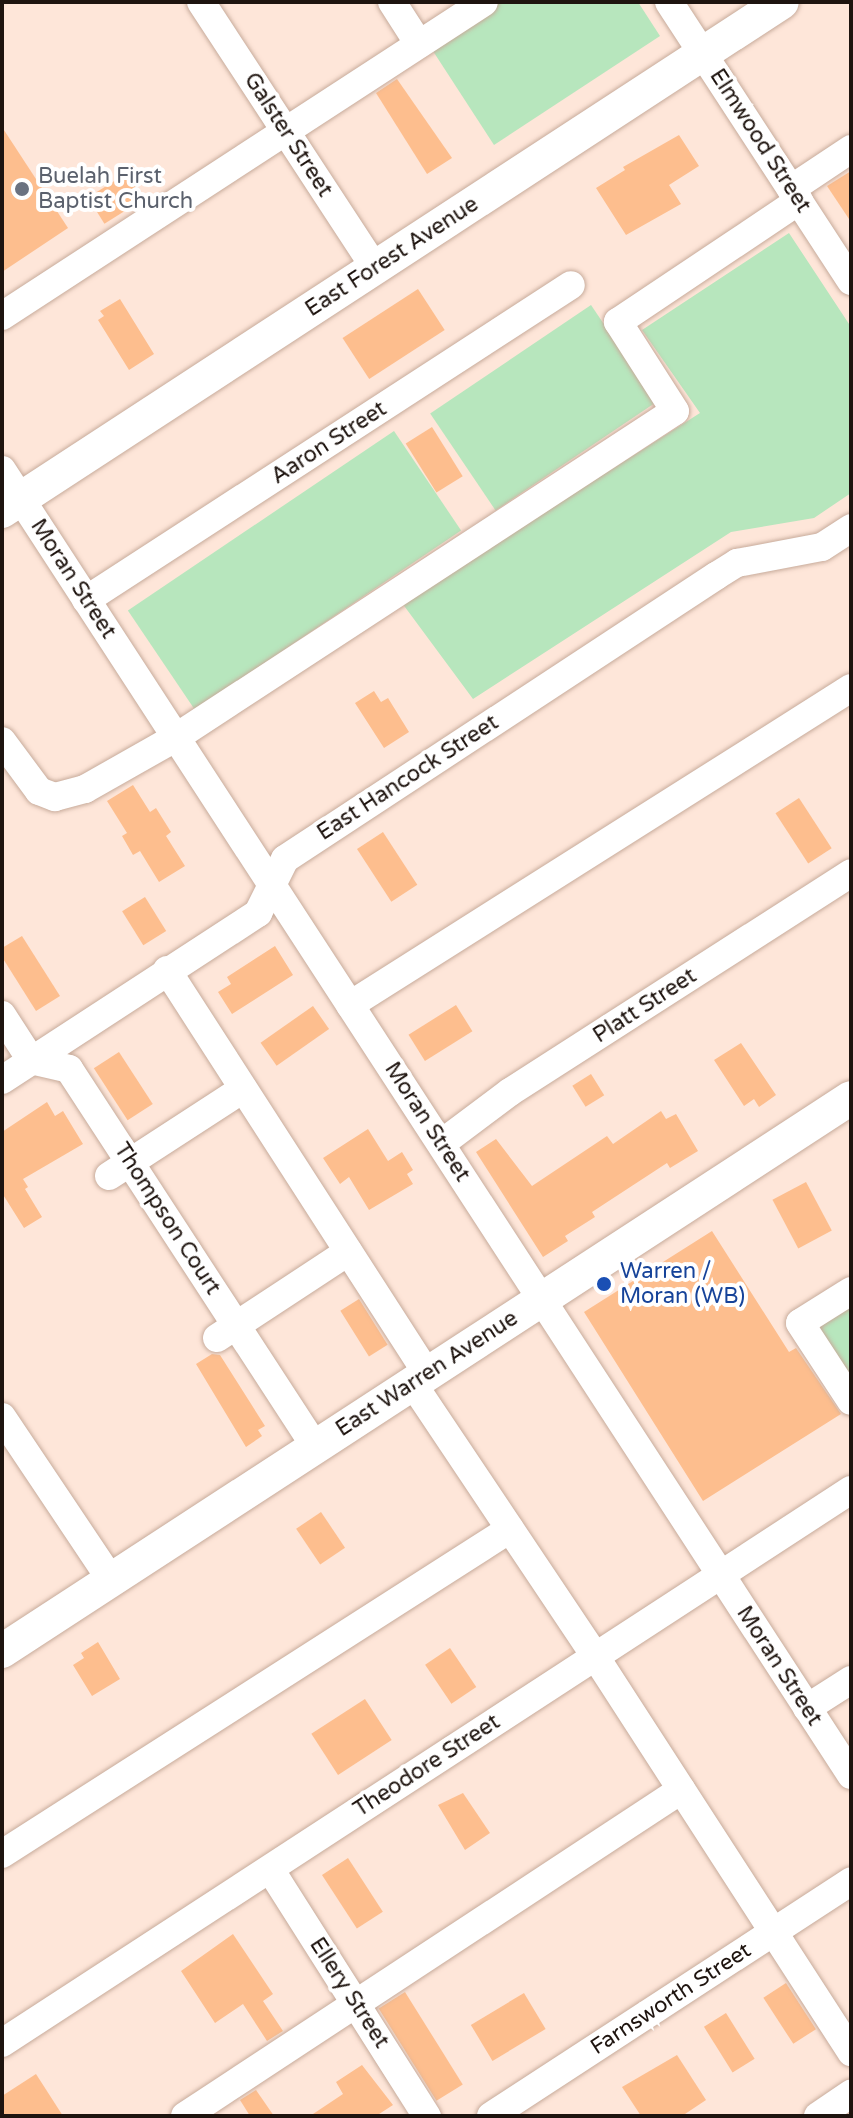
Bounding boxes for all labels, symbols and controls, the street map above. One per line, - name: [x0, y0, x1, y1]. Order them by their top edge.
- street label: Elmwood Street: [704, 64, 816, 218]
- street label: Galster Street: [238, 68, 338, 202]
- place label: Buelah First Baptist Church: [38, 163, 193, 214]
- marker: Buelah First Baptist Church: [13, 180, 31, 198]
- street label: East Forest Avenue: [301, 191, 483, 323]
- street label: Aaron Street: [266, 396, 392, 490]
- street label: Moran Street: [25, 514, 121, 644]
- street label: East Hancock Street: [313, 710, 503, 846]
- street label: Platt Street: [588, 963, 702, 1049]
- street label: Moran Street: [379, 1057, 475, 1187]
- street label: Thompson Court: [108, 1138, 226, 1300]
- place label: Warren / Moran (WB): [620, 1258, 745, 1310]
- marker: Warren / Moran (WB): [595, 1275, 613, 1293]
- street label: East Warren Avenue: [331, 1305, 523, 1443]
- street label: Moran Street: [731, 1601, 827, 1731]
- street label: Theodore Street: [349, 1709, 505, 1823]
- street label: Ellery Street: [304, 1933, 394, 2053]
- street label: Farnsworth Street: [586, 1937, 756, 2061]

